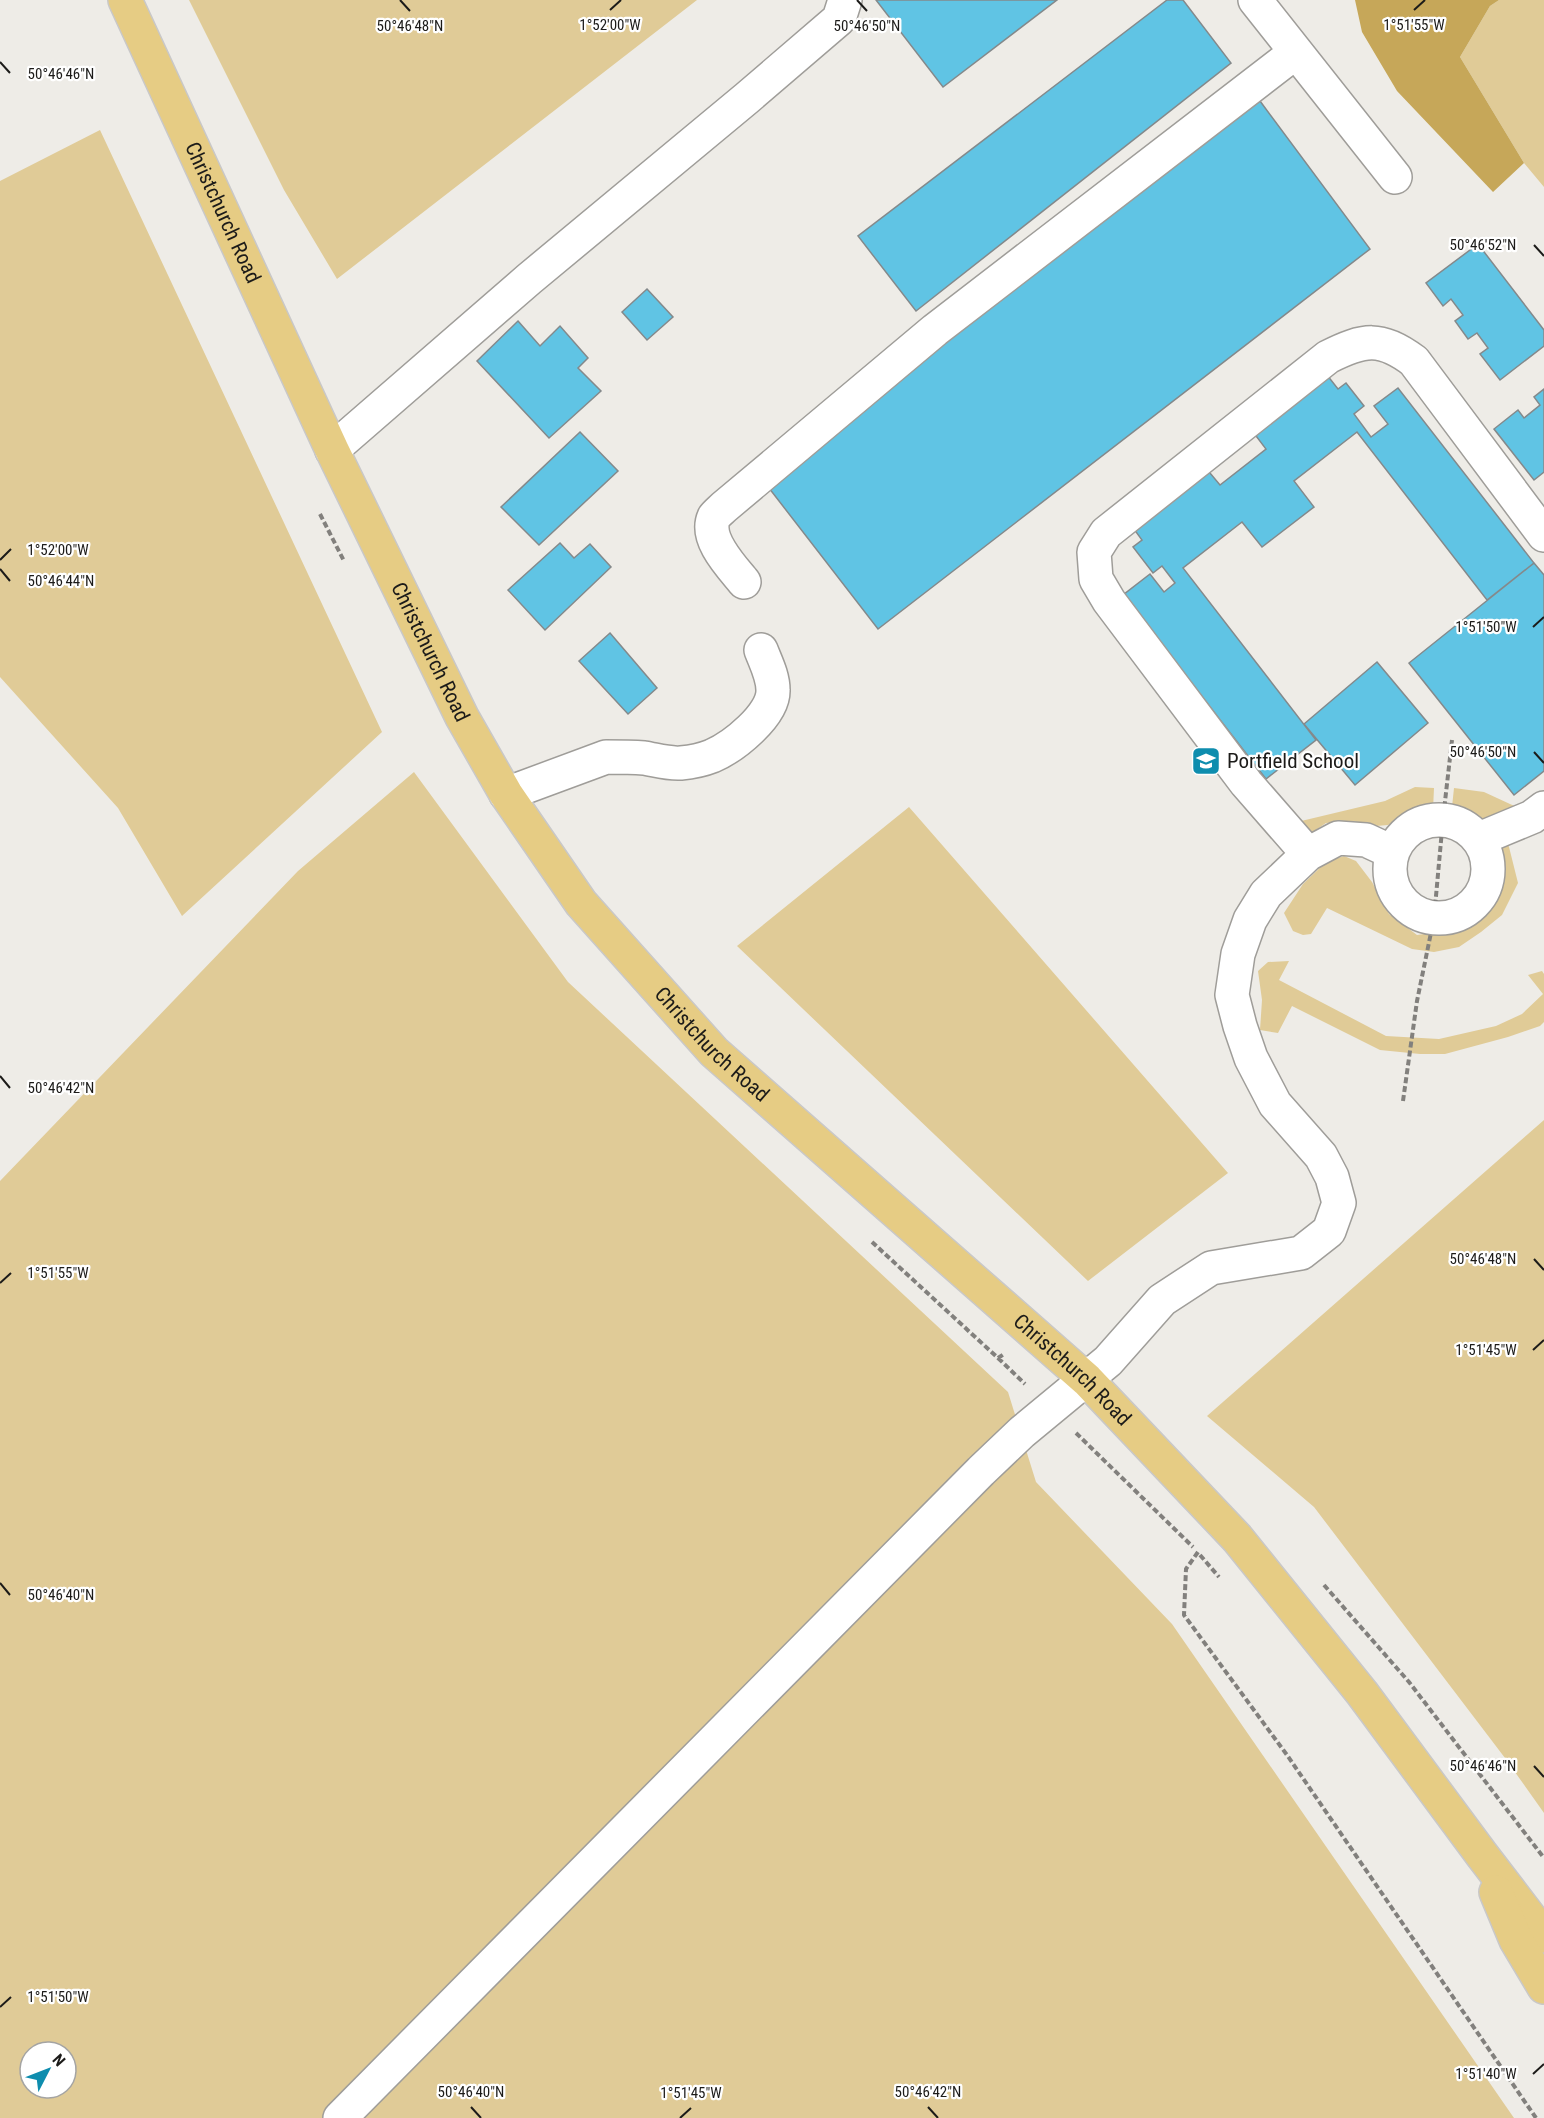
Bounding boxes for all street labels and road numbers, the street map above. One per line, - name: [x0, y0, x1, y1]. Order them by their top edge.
- street label: Christchurch Road: [180, 138, 265, 287]
- street label: Christchurch Road: [386, 578, 474, 726]
- street label: Christchurch Road: [650, 982, 774, 1107]
- street label: Christchurch Road: [1009, 1309, 1136, 1431]

